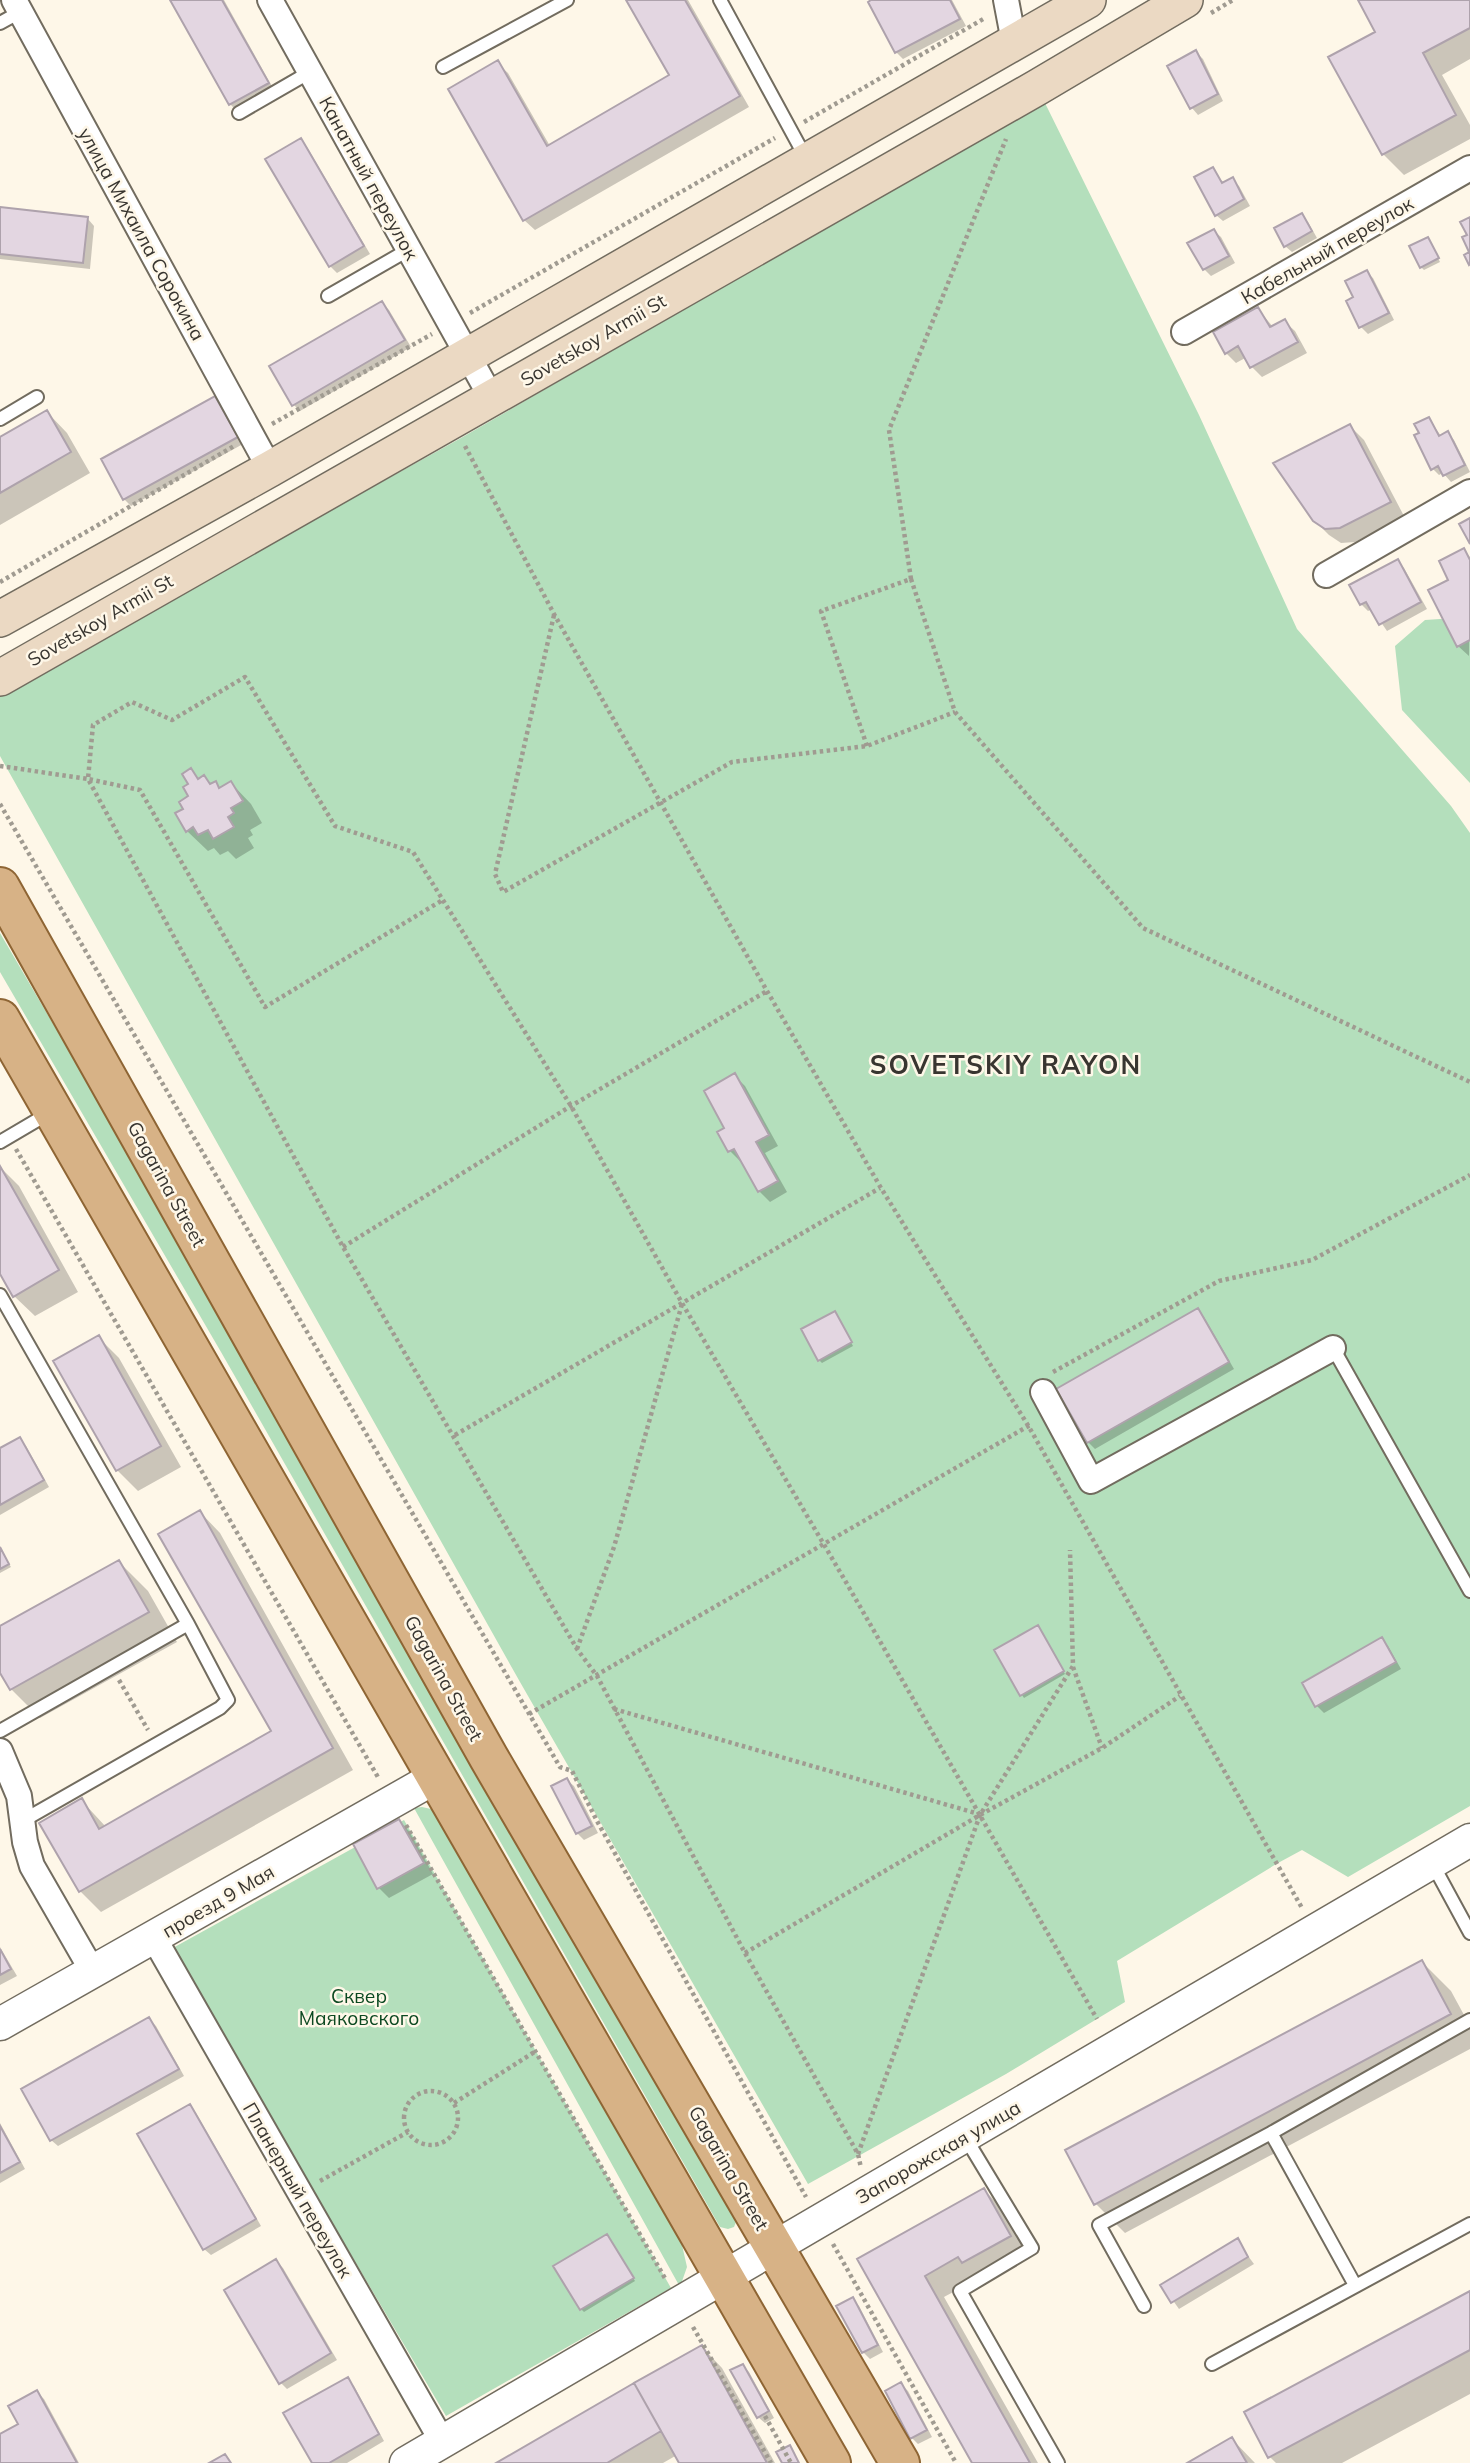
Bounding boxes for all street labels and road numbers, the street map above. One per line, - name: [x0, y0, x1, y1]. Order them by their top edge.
- street label: Канатный переулок: [314, 92, 424, 265]
- street label: улица Михаила Сорокина: [73, 123, 211, 345]
- street label: Кабельный переулок: [1237, 190, 1418, 309]
- street label: Sovetskoy Armii St: [516, 288, 670, 391]
- street label: Sovetskoy Armii St: [23, 568, 177, 671]
- street label: Gagarina Street: [123, 1117, 212, 1251]
- street label: Gagarina Street: [400, 1611, 489, 1745]
- street label: проезд 9 Мая: [158, 1859, 278, 1943]
- street label: Запорожская улица: [851, 2095, 1025, 2209]
- street label: Планерный переулок: [238, 2098, 358, 2283]
- street label: Gagarina Street: [684, 2102, 774, 2235]

